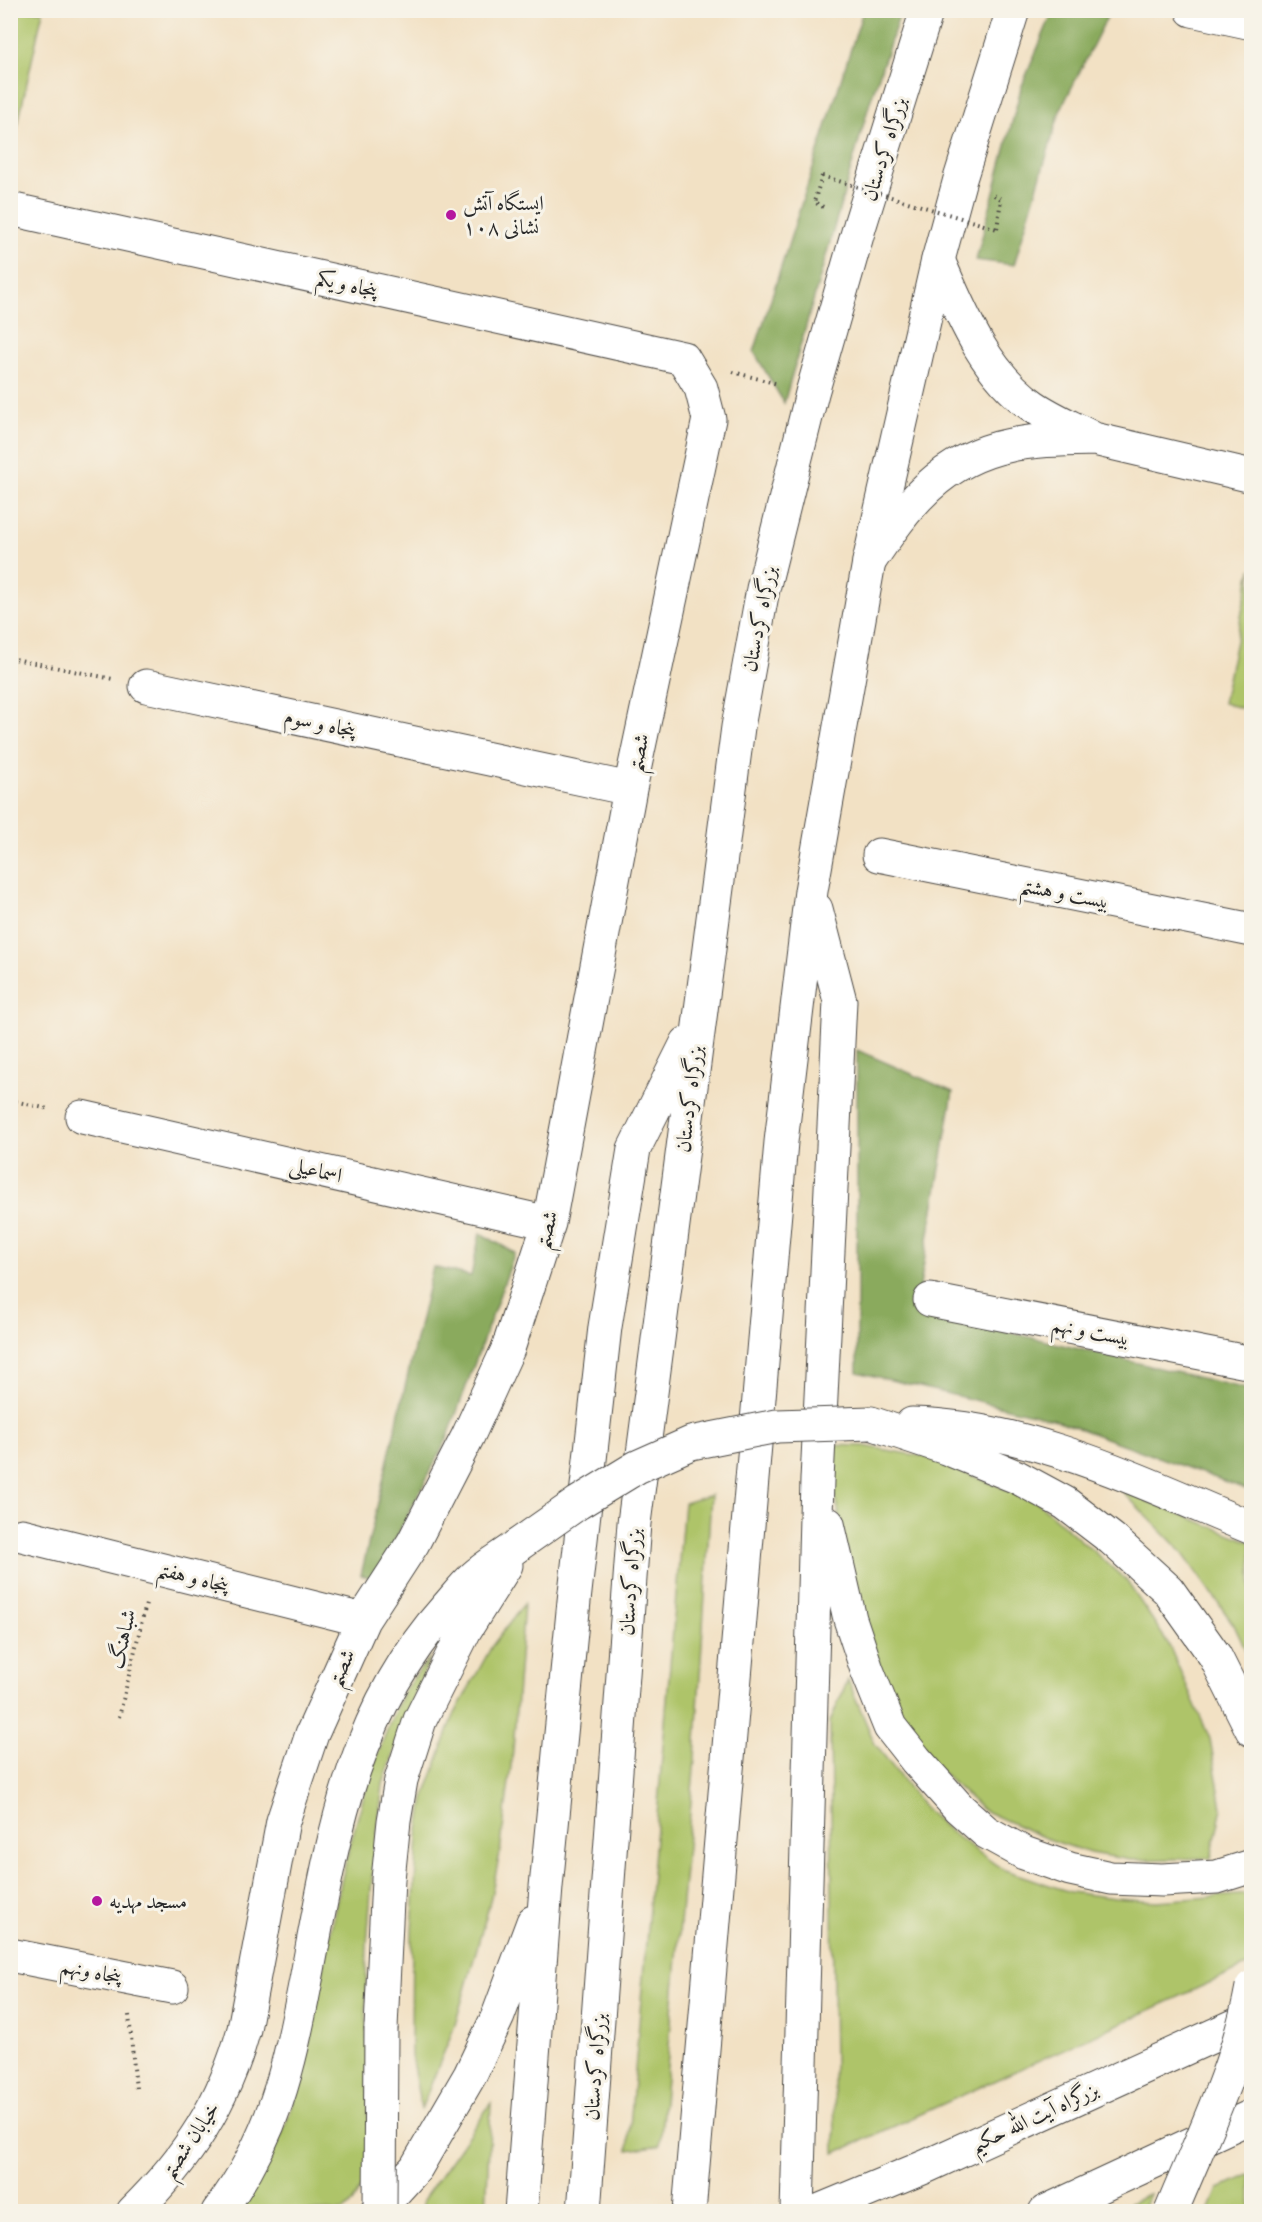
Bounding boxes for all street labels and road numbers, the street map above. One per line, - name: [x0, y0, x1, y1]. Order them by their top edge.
- street label: بزرگراه کردستان: [855, 93, 913, 204]
- street label: پنجاه و یکم: [312, 263, 382, 311]
- street label: بزرگراه کردستان: [735, 563, 783, 674]
- street label: پنجاه و سوم: [281, 702, 360, 748]
- street label: شصتم: [620, 731, 663, 776]
- street label: بیست و هشتم: [1017, 871, 1112, 922]
- street label: بزرگراه کردستان: [669, 1044, 709, 1154]
- street label: اسماعیلی: [287, 1150, 345, 1192]
- street label: شصتم: [527, 1208, 571, 1254]
- street label: بیست و نهم: [1048, 1310, 1133, 1358]
- street label: بزرگراه کردستان: [612, 1527, 648, 1637]
- street label: پنجاه و هفتم: [153, 1555, 233, 1607]
- street label: شباهنگ: [102, 1606, 142, 1672]
- street label: شصتم: [320, 1645, 368, 1694]
- street label: پنجاه ونهم: [57, 1951, 125, 1997]
- street label: بزرگراه کردستان: [577, 2012, 613, 2122]
- street label: بزرگراه آیت الله حکیم: [964, 2072, 1106, 2165]
- street label: خیابان شصتم: [154, 2096, 232, 2188]

